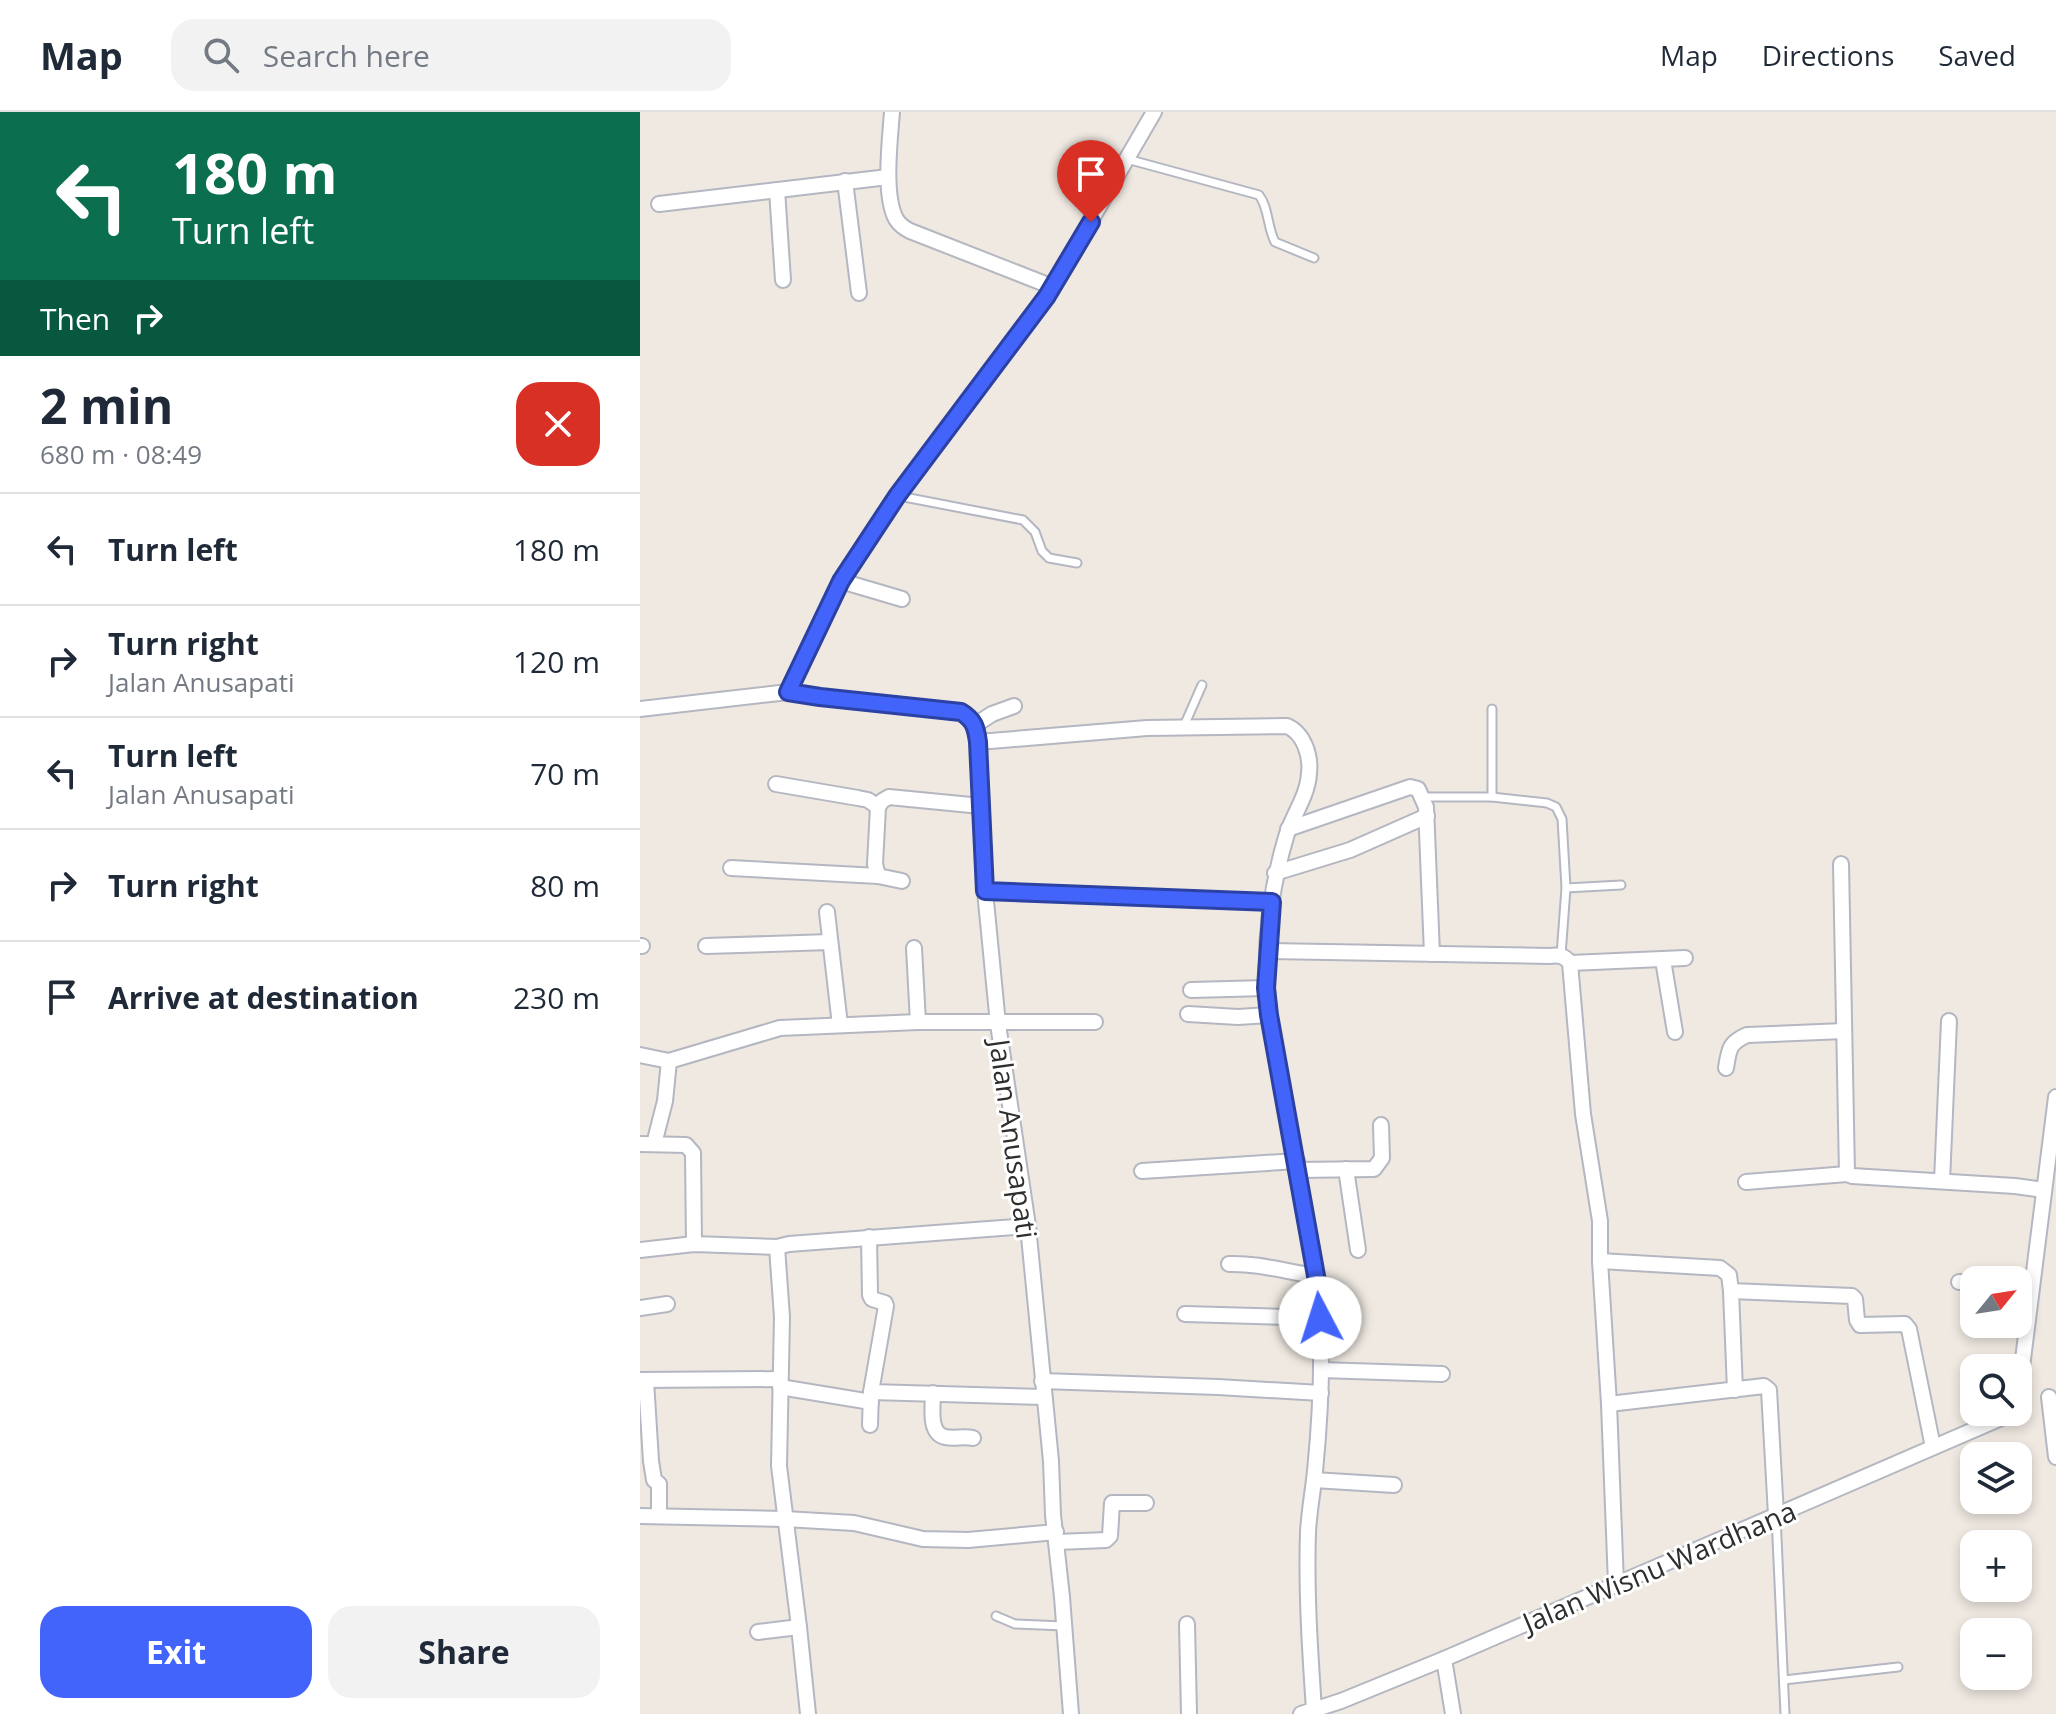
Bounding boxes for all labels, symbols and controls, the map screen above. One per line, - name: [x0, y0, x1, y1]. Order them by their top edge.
- search box: [171, 19, 731, 91]
- text: Map: [40, 29, 123, 81]
- icon: search: [199, 33, 243, 77]
- text: Search here: [263, 35, 430, 76]
- text: Map: [1660, 36, 1718, 74]
- text: Directions: [1762, 36, 1894, 74]
- text: Saved: [1938, 36, 2016, 74]
- text: 180 m: [172, 134, 338, 210]
- pin: [1057, 140, 1125, 222]
- icon: left: [40, 144, 144, 248]
- icon: arrive: [1069, 152, 1113, 196]
- text: Turn left: [172, 206, 314, 255]
- icon: right: [126, 296, 170, 340]
- text: Then: [40, 298, 110, 339]
- text: 2 min: [40, 373, 173, 438]
- button: close: [516, 382, 600, 466]
- text: 680 m · 08:49: [40, 436, 202, 472]
- icon: left: [40, 527, 84, 571]
- text: Turn left: [108, 529, 238, 570]
- text: 180 m: [513, 529, 600, 570]
- text: Turn right: [108, 623, 259, 664]
- icon: right: [40, 639, 84, 683]
- text: 120 m: [513, 641, 600, 682]
- text: Jalan Anusapati: [108, 664, 295, 700]
- text: Turn left: [108, 735, 238, 776]
- icon: left: [40, 751, 84, 795]
- text: 70 m: [530, 753, 600, 794]
- text: Jalan Anusapati: [108, 776, 295, 812]
- icon: right: [40, 863, 84, 907]
- text: Turn right: [108, 865, 259, 906]
- text: 80 m: [530, 865, 600, 906]
- icon: arrive: [40, 975, 84, 1019]
- text: Arrive at destination: [108, 977, 419, 1018]
- text: 230 m: [513, 977, 600, 1018]
- street label: Jalan Anusapati: [981, 1034, 1047, 1241]
- north arrow: [1960, 1266, 2032, 1338]
- map controls: [1960, 1266, 2032, 1690]
- position arrow: [1278, 1276, 1362, 1360]
- button: search: [1960, 1354, 2032, 1426]
- button: layers: [1960, 1442, 2032, 1514]
- street label: Jalan Wisnu Wardhana: [1514, 1491, 1802, 1642]
- button: +: [1960, 1530, 2032, 1602]
- button: Exit: [40, 1606, 312, 1698]
- button: Share: [328, 1606, 600, 1698]
- button: −: [1960, 1618, 2032, 1690]

